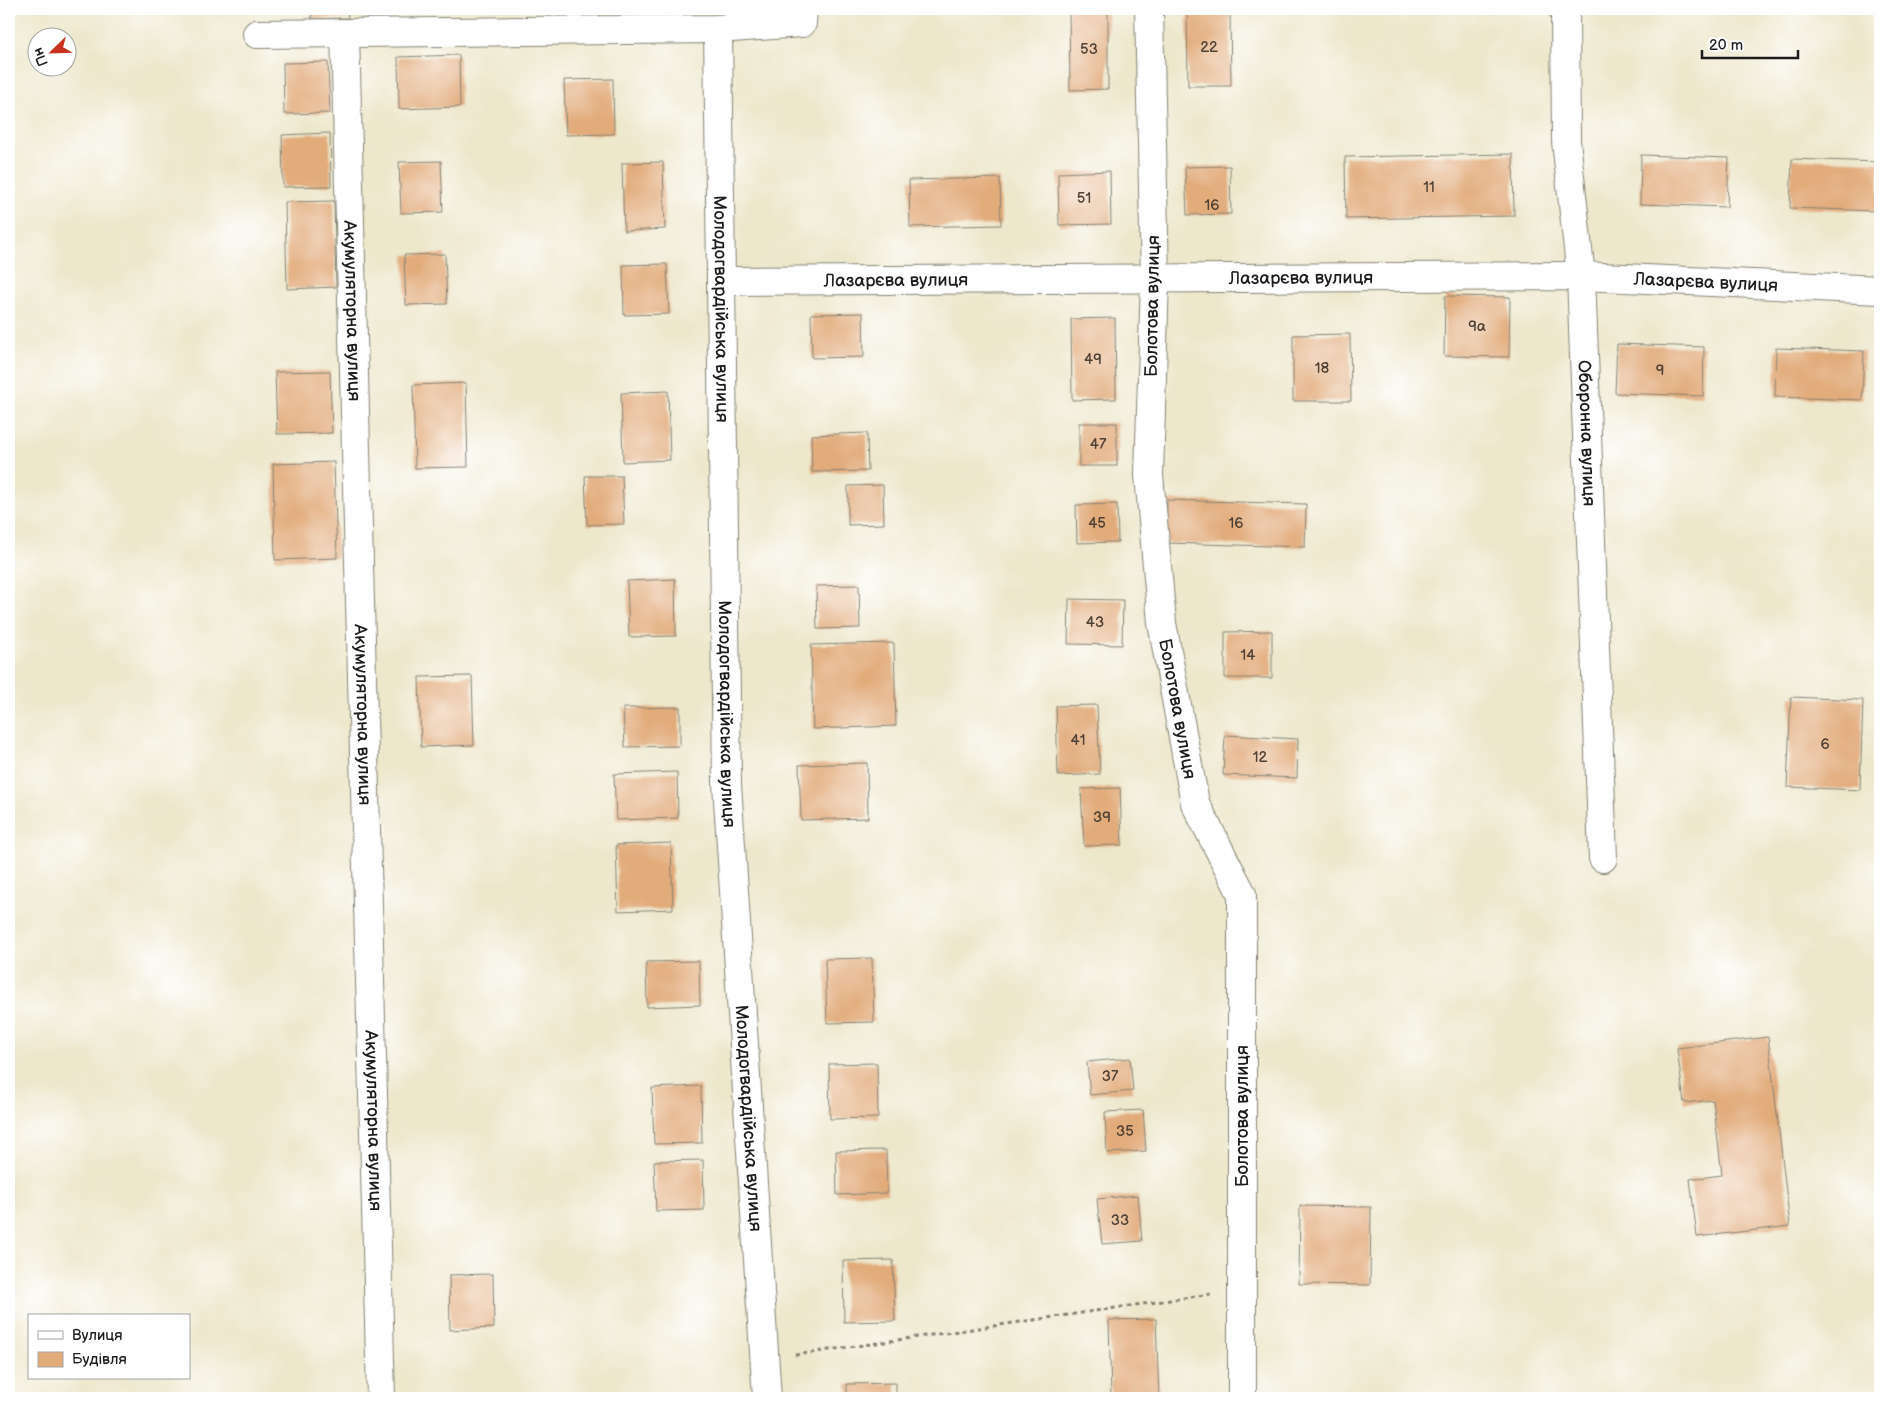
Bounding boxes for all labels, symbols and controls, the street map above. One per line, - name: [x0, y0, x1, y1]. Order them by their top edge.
- north arrow: [28, 28, 78, 78]
- scale bar: [1702, 28, 1798, 60]
- text: 20 m: [1709, 36, 1743, 55]
- house number: 22: [1200, 38, 1218, 57]
- house number: 53: [1080, 40, 1098, 59]
- text: Пн: [29, 45, 52, 69]
- house number: 11: [1423, 178, 1435, 197]
- house number: 51: [1077, 189, 1091, 208]
- street label: Молодогвардійська вулиця: [709, 195, 733, 423]
- house number: 16: [1205, 196, 1219, 215]
- street label: Акумуляторна вулиця: [339, 219, 365, 402]
- street label: Болотова вулиця: [1141, 235, 1164, 377]
- street label: Лазарєва вулиця: [1228, 267, 1373, 289]
- street label: Лазарєва вулиця: [1632, 268, 1778, 296]
- street label: Лазарєва вулиця: [823, 270, 968, 291]
- house number: 9а: [1468, 317, 1486, 336]
- house number: 49: [1084, 350, 1102, 369]
- house number: 18: [1315, 359, 1330, 378]
- street label: Оборонна вулиця: [1573, 360, 1600, 507]
- house number: 9: [1656, 361, 1664, 380]
- house number: 47: [1090, 435, 1107, 454]
- house number: 45: [1088, 514, 1106, 533]
- house number: 16: [1229, 514, 1243, 533]
- street label: Молодогвардійська вулиця: [714, 600, 740, 828]
- house number: 43: [1086, 613, 1104, 632]
- street label: Акумуляторна вулиця: [350, 623, 375, 806]
- street label: Болотова вулиця: [1154, 637, 1200, 781]
- house number: 14: [1241, 646, 1255, 665]
- house number: 41: [1071, 731, 1085, 750]
- house number: 6: [1820, 735, 1830, 754]
- house number: 12: [1253, 748, 1267, 767]
- house number: 39: [1093, 808, 1111, 827]
- street label: Молодогвардійська вулиця: [730, 1004, 766, 1232]
- street label: Акумуляторна вулиця: [360, 1029, 386, 1211]
- street label: Болотова вулиця: [1232, 1045, 1253, 1187]
- house number: 37: [1102, 1067, 1119, 1086]
- house number: 35: [1116, 1122, 1134, 1141]
- house number: 33: [1111, 1211, 1129, 1230]
- legend: [28, 1314, 190, 1380]
- text: Вулиця: [72, 1326, 123, 1345]
- text: Будівля: [72, 1350, 127, 1369]

